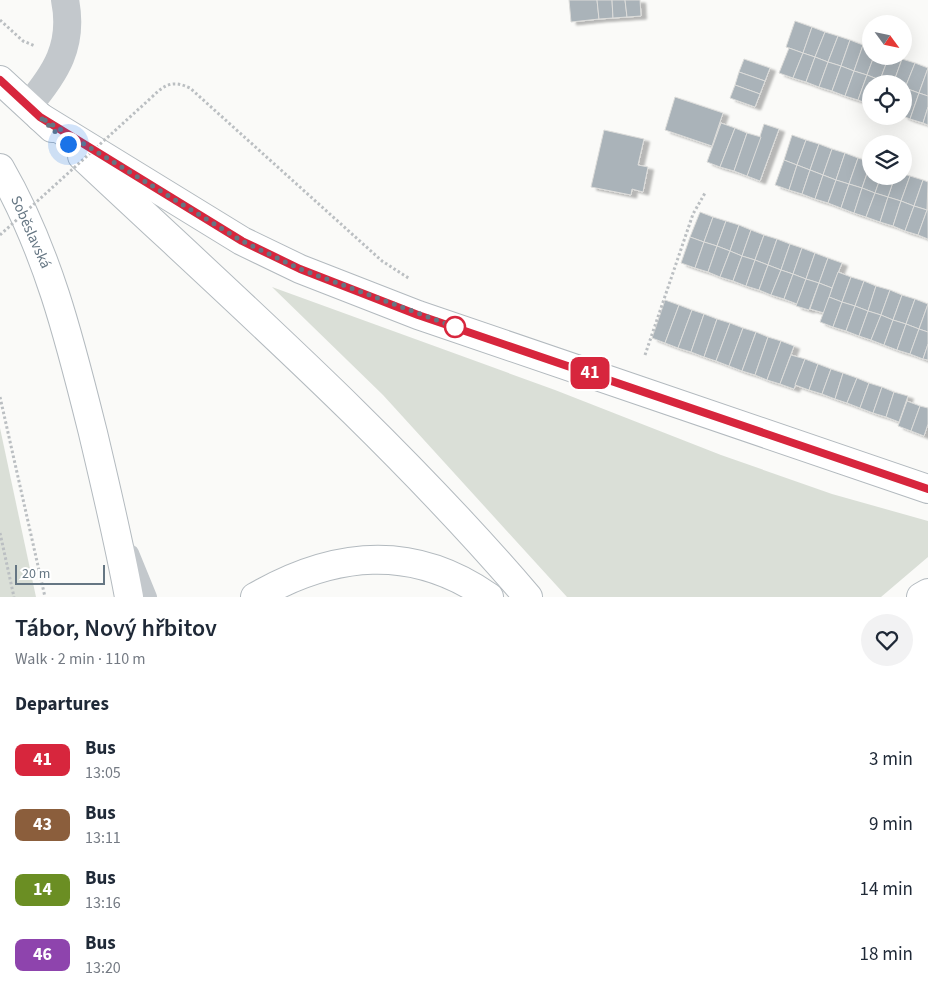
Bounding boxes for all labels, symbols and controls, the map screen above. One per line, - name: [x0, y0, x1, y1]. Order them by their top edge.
- north arrow: [862, 15, 912, 65]
- map controls: [862, 15, 912, 185]
- button: locate: [862, 75, 912, 125]
- your location: [56, 132, 81, 157]
- button: layers: [862, 135, 912, 185]
- street label: Soběslavská: [5, 192, 56, 272]
- unlabelled marker: [444, 316, 466, 338]
- line badge: 41: [568, 357, 612, 389]
- text: 41: [580, 360, 600, 385]
- scale bar: [15, 562, 105, 585]
- text: 20 m: [22, 564, 50, 584]
- text: Tábor, Nový hřbitov: [15, 611, 217, 646]
- button: heart: [861, 614, 913, 666]
- text: Walk · 2 min · 110 m: [15, 648, 146, 670]
- text: Departures: [15, 691, 109, 718]
- text: Bus: [85, 735, 116, 762]
- text: 3 min: [869, 746, 913, 773]
- text: 41: [33, 747, 52, 772]
- text: 13:05: [85, 762, 121, 784]
- text: Bus: [85, 800, 116, 827]
- text: 9 min: [869, 811, 913, 838]
- text: 43: [33, 812, 52, 837]
- text: 13:11: [85, 827, 121, 849]
- text: Bus: [85, 865, 116, 892]
- text: 14 min: [859, 876, 913, 903]
- text: 14: [33, 877, 52, 902]
- text: 13:16: [85, 892, 121, 914]
- text: Bus: [85, 930, 116, 957]
- text: 18 min: [859, 941, 913, 968]
- text: 46: [33, 942, 52, 967]
- text: 13:20: [85, 957, 121, 979]

